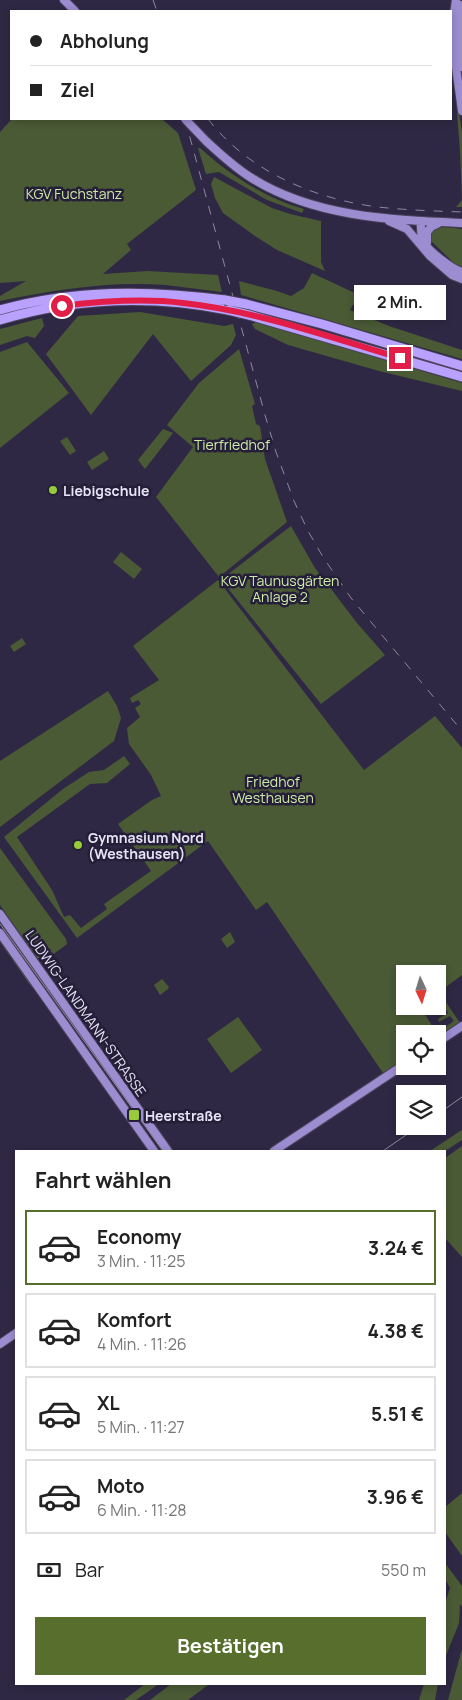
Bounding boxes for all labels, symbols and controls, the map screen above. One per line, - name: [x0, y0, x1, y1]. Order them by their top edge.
- text: Abholung: [60, 28, 149, 54]
- text: Ziel: [60, 77, 95, 103]
- park label: KGV Fuchstanz: [26, 184, 122, 203]
- callout: 2 Min.: [354, 286, 446, 320]
- text: 2 Min.: [377, 291, 423, 313]
- route start: [51, 295, 73, 317]
- route end: [389, 347, 411, 369]
- park label: Tierfriedhof: [194, 435, 270, 454]
- place label: Liebigschule: [63, 481, 150, 500]
- marker: Liebigschule: [47, 484, 59, 496]
- park label: KGV Taunusgärten Anlage 2: [221, 571, 339, 606]
- park label: Friedhof Westhausen: [232, 772, 314, 807]
- place label: Gymnasium Nord (Westhausen): [88, 828, 204, 863]
- marker: Gymnasium Nord (Westhausen): [72, 839, 84, 851]
- street label: LUDWIG-LANDMANN-STRASSE: [21, 926, 151, 1100]
- north arrow: [396, 965, 446, 1015]
- map controls: [396, 965, 446, 1135]
- button: locate: [396, 1025, 446, 1075]
- button: layers: [396, 1085, 446, 1135]
- place label: Heerstraße: [145, 1106, 222, 1125]
- marker: Heerstraße: [127, 1108, 141, 1122]
- text: Fahrt wählen: [35, 1165, 172, 1195]
- text: Economy: [97, 1224, 181, 1250]
- icon: car: [37, 1225, 82, 1270]
- text: 3.24 €: [368, 1235, 424, 1261]
- text: 3 Min. · 11:25: [97, 1250, 185, 1272]
- text: Komfort: [97, 1307, 172, 1333]
- icon: car: [37, 1308, 82, 1353]
- text: 4.38 €: [368, 1318, 424, 1344]
- text: 4 Min. · 11:26: [97, 1333, 187, 1355]
- text: XL: [97, 1390, 120, 1416]
- icon: car: [37, 1391, 82, 1436]
- text: 5.51 €: [371, 1401, 424, 1427]
- text: 5 Min. · 11:27: [97, 1416, 185, 1438]
- text: Moto: [97, 1473, 144, 1499]
- icon: car: [37, 1474, 82, 1519]
- text: 3.96 €: [367, 1484, 424, 1510]
- text: 6 Min. · 11:28: [97, 1499, 187, 1521]
- icon: cash: [35, 1556, 63, 1584]
- text: Bar: [75, 1557, 104, 1583]
- text: 550 m: [381, 1559, 426, 1581]
- button: Bestätigen: [35, 1617, 426, 1675]

